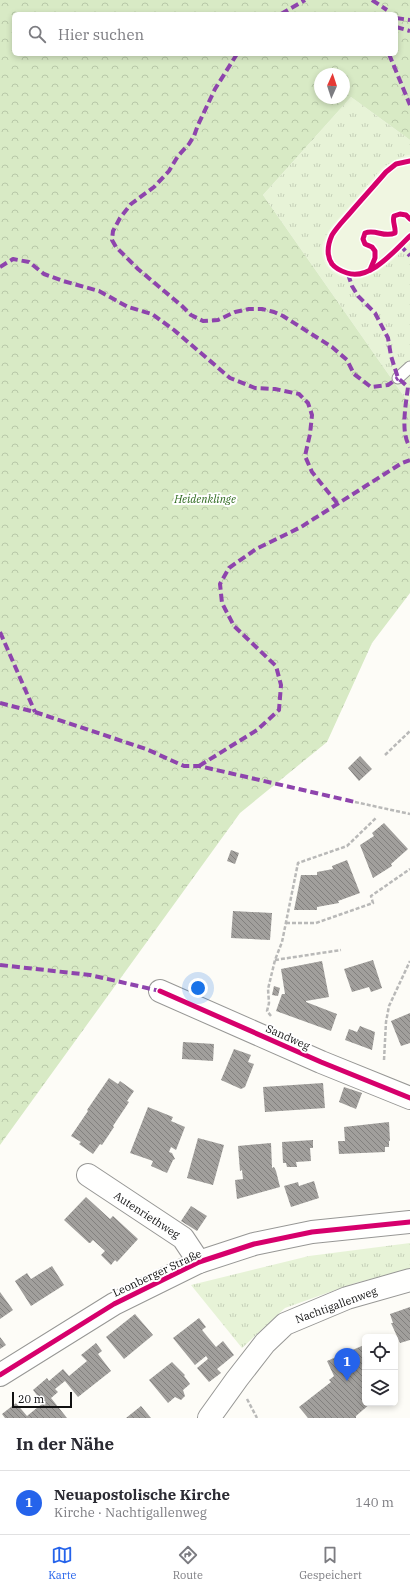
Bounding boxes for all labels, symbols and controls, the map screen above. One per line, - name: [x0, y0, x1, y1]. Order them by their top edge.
- search box: [12, 12, 398, 56]
- icon: search: [26, 23, 48, 45]
- text: Hier suchen: [58, 25, 144, 44]
- north arrow: [314, 68, 350, 104]
- park label: Heidenklinge: [173, 492, 236, 506]
- your location: [188, 978, 208, 998]
- street label: Sandweg: [264, 1021, 312, 1053]
- street label: Autenriethweg: [111, 1188, 183, 1242]
- street label: Leonberger Straße: [110, 1246, 204, 1300]
- street label: Nachtigallenweg: [293, 1284, 379, 1326]
- map controls: [362, 1334, 398, 1406]
- button: locate: [362, 1334, 398, 1370]
- pin: 1: [334, 1348, 360, 1381]
- button: layers: [362, 1370, 398, 1406]
- scale bar: [12, 1390, 72, 1409]
- text: 20 m: [18, 1392, 44, 1406]
- text: In der Nähe: [16, 1433, 114, 1455]
- text: Neuapostolische Kirche: [54, 1485, 230, 1504]
- text: 1: [25, 1494, 33, 1511]
- text: 140 m: [355, 1494, 394, 1511]
- text: Kirche · Nachtigallenweg: [54, 1504, 207, 1521]
- tab: Karte: [48, 1544, 77, 1582]
- tab: Route: [173, 1544, 203, 1582]
- tab: Gespeichert: [299, 1544, 362, 1582]

